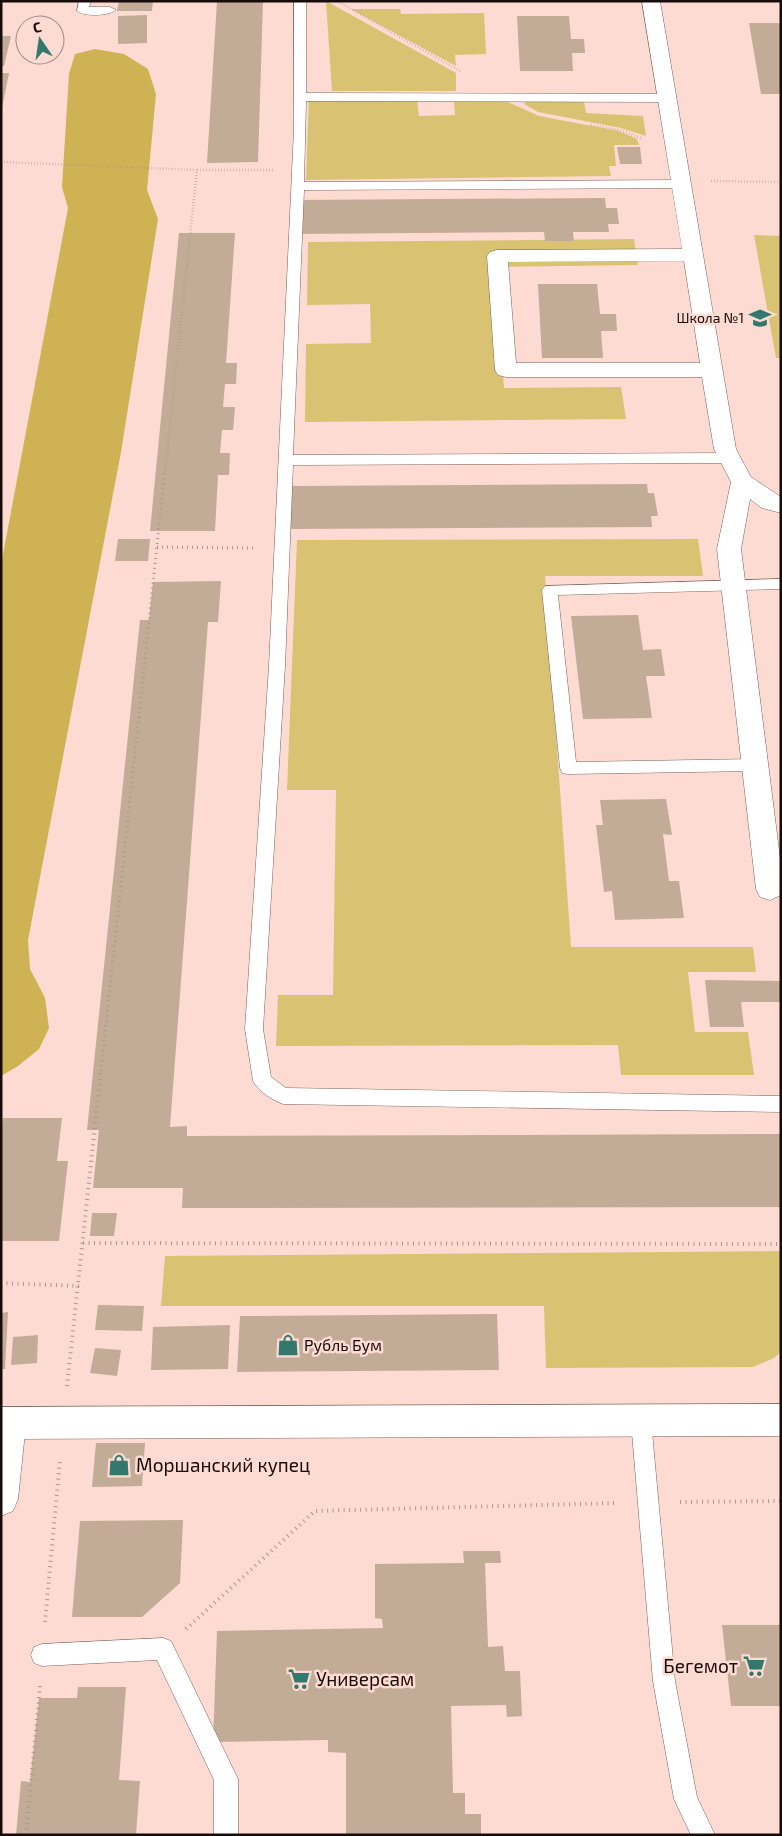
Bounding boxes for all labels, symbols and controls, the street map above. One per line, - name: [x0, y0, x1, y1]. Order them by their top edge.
- north arrow: [15, 15, 65, 65]
- text: С: [31, 18, 43, 36]
- school or university icon: Школа №1: [747, 305, 773, 331]
- place label: Школа №1: [676, 309, 744, 326]
- shop icon: Рубль Бум: [275, 1332, 301, 1358]
- place label: Рубль Бум: [304, 1335, 382, 1355]
- shop icon: Моршанский купец: [106, 1452, 132, 1478]
- place label: Моршанский купец: [136, 1453, 310, 1477]
- supermarket icon: Бегемот: [741, 1653, 767, 1679]
- place label: Бегемот: [663, 1654, 738, 1677]
- supermarket icon: Универсам: [286, 1666, 312, 1692]
- place label: Универсам: [316, 1667, 414, 1690]

